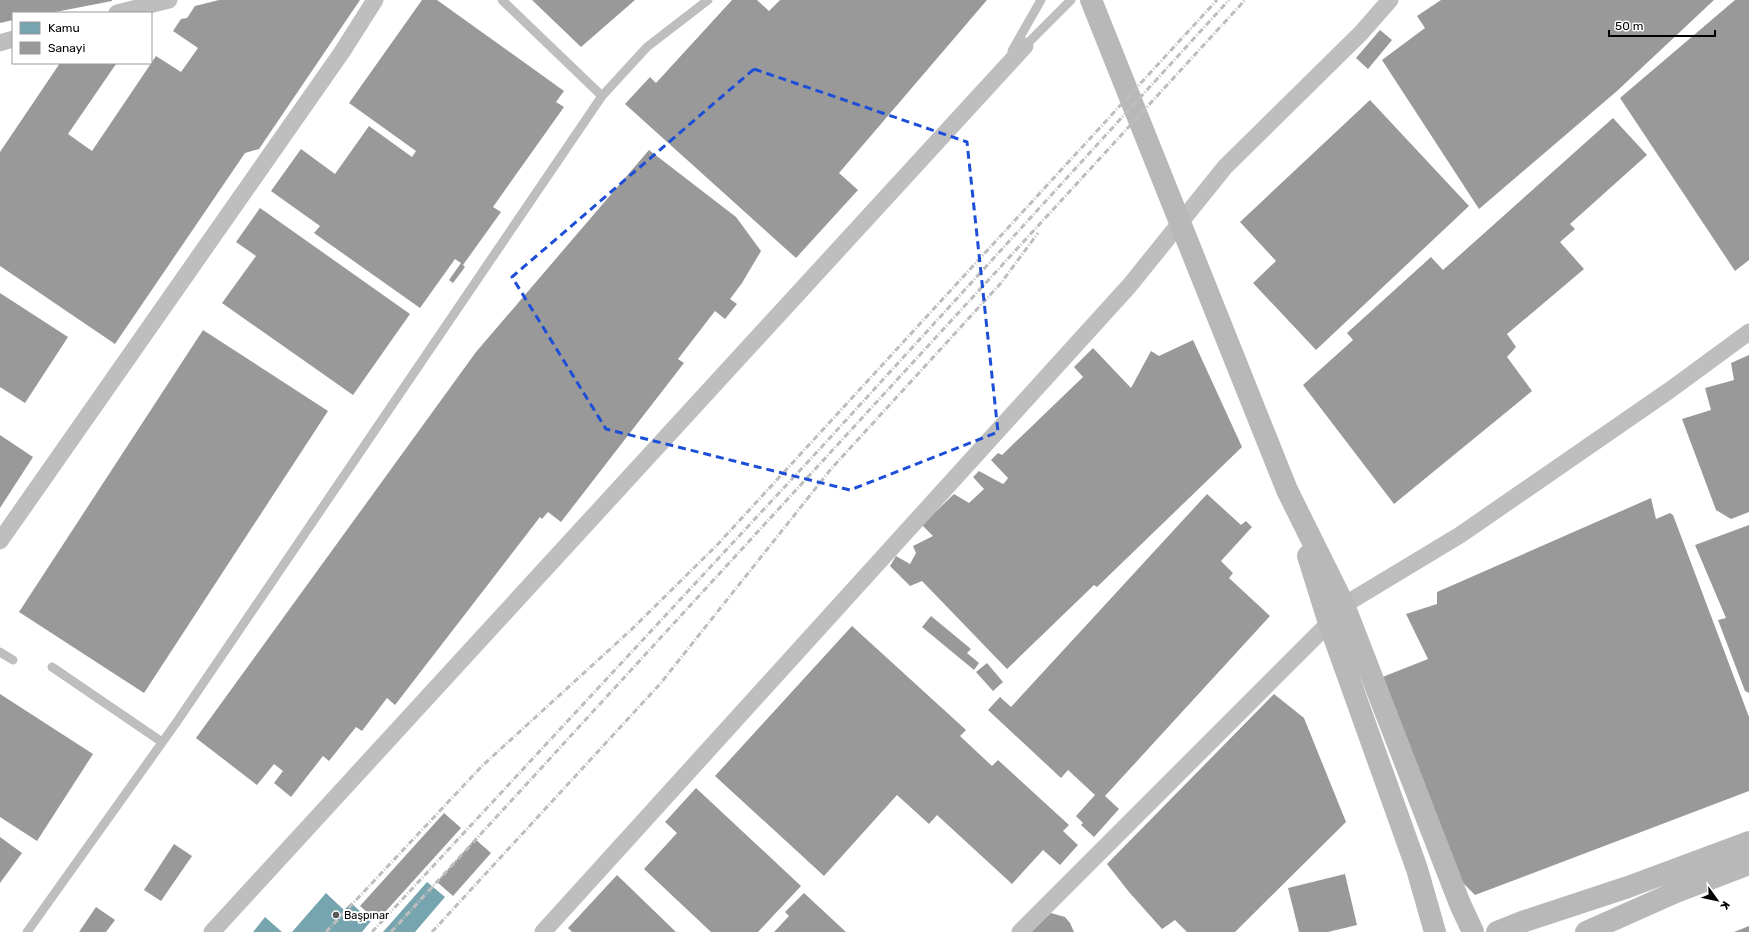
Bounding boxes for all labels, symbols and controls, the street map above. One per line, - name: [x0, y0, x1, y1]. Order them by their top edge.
- legend: [12, 12, 152, 64]
- scale bar: [1609, 12, 1715, 38]
- text: 50 m: [1615, 19, 1643, 33]
- text: Kamu: [48, 21, 80, 35]
- text: Sanayi: [48, 41, 85, 55]
- north arrow: [1697, 880, 1737, 920]
- text: K: [1717, 899, 1732, 912]
- place label: Başpınar: [344, 909, 390, 922]
- marker: Başpınar: [331, 910, 341, 920]

